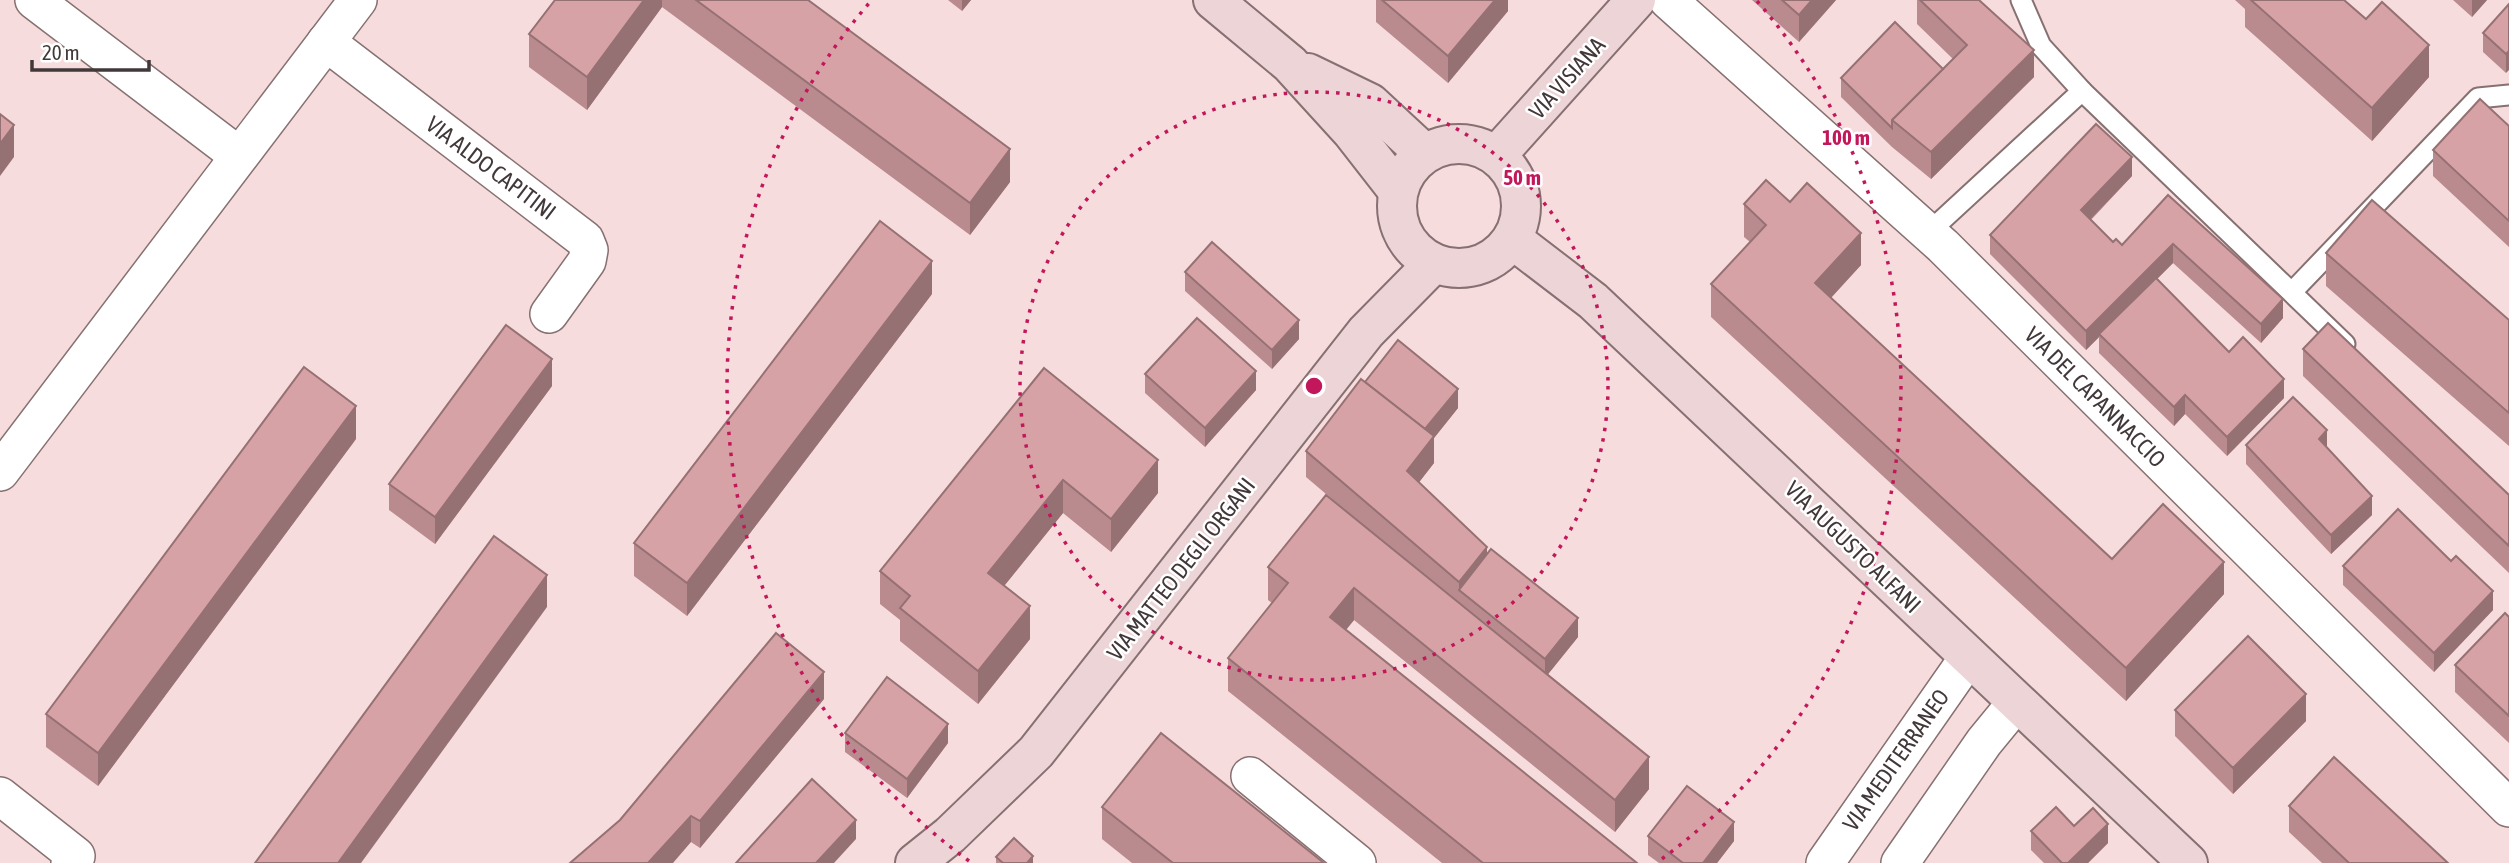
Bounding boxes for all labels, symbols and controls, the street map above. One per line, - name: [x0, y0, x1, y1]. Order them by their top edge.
- scale bar: [32, 28, 149, 72]
- street label: VIA VISIANA: [1524, 31, 1611, 124]
- text: 20 m: [42, 40, 80, 64]
- street label: VIA ALDO CAPITINI: [421, 111, 561, 225]
- text: 100 m: [1822, 125, 1870, 149]
- text: 50 m: [1503, 165, 1541, 189]
- street label: VIA DEL CAPANNACCIO: [2020, 322, 2170, 472]
- centre of rings: [1302, 374, 1326, 398]
- street label: VIA MATTEO DEGLI ORGANI: [1102, 473, 1260, 665]
- street label: VIA AUGUSTO ALFANI: [1780, 476, 1926, 618]
- street label: VIA MEDITERRANEO: [1838, 684, 1954, 836]

